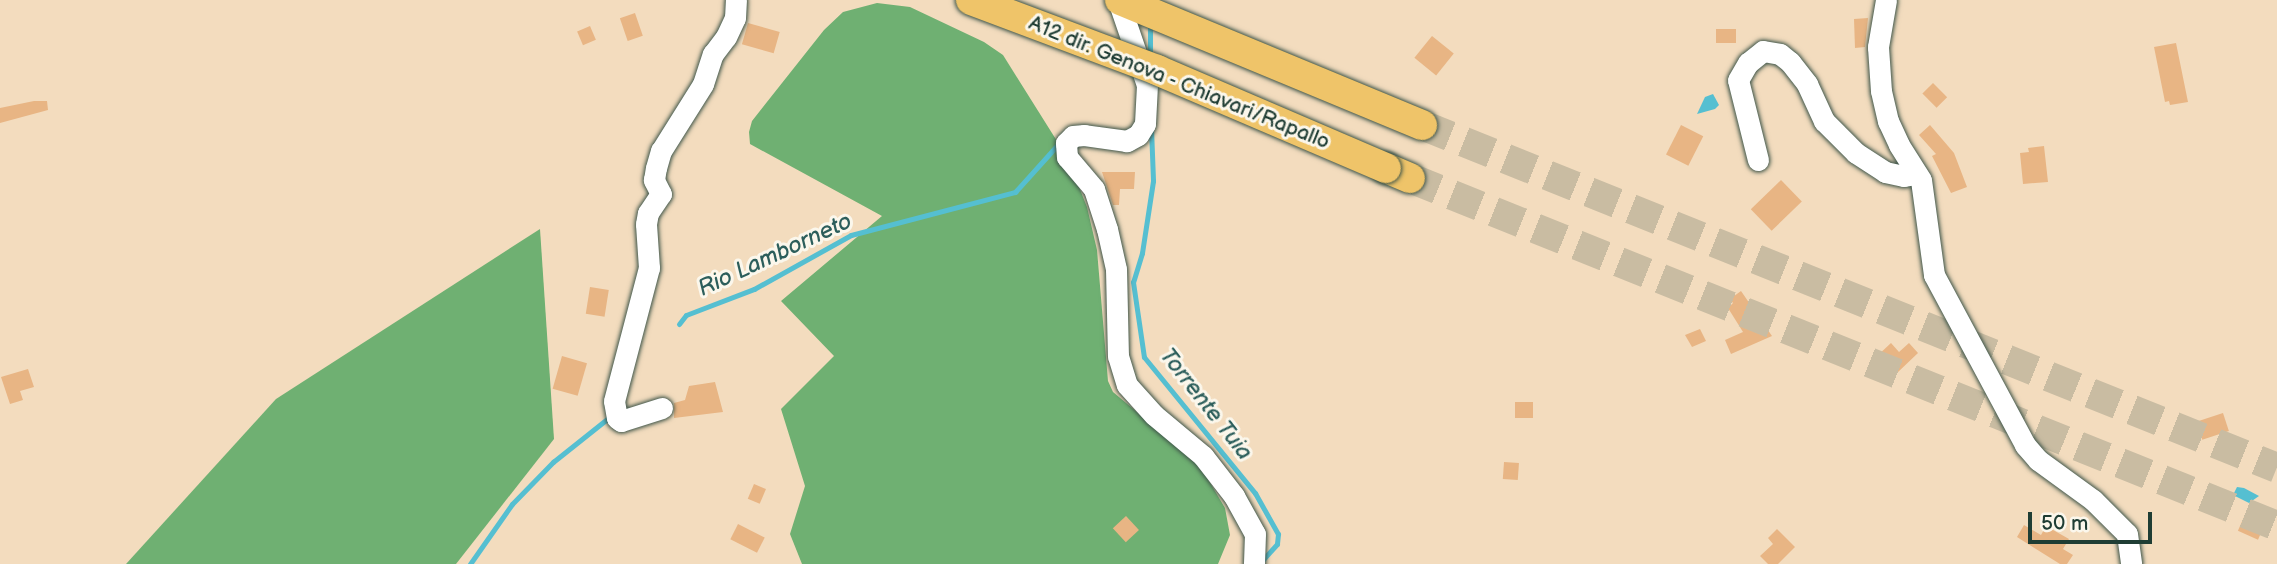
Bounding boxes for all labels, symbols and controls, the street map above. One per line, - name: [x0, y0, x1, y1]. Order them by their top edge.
- street label: A12 dir. Genova - Chiavari/Rapallo: [1024, 11, 1334, 155]
- water label: Rio Lamborneto: [694, 207, 856, 303]
- water label: Torrente Tuia: [1154, 342, 1258, 466]
- scale bar: [2032, 498, 2156, 542]
- text: 50 m: [2041, 511, 2088, 536]

